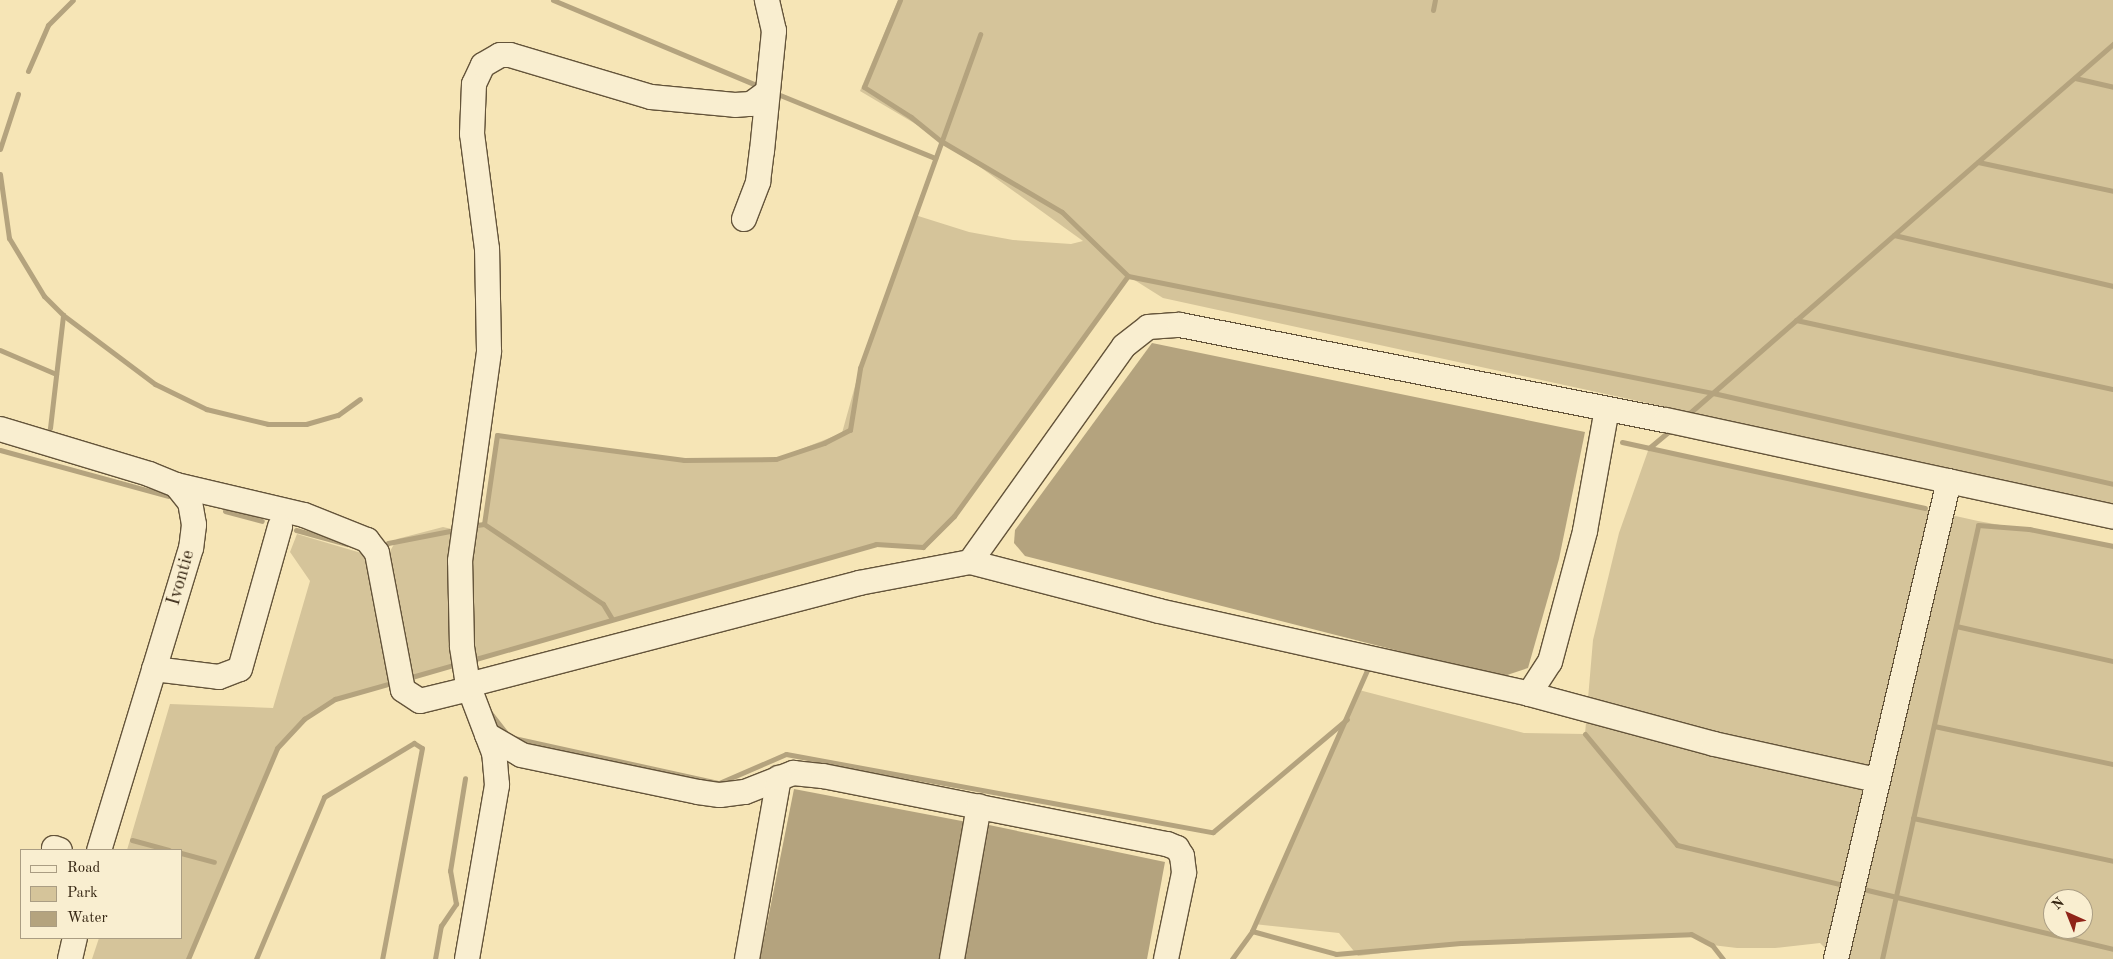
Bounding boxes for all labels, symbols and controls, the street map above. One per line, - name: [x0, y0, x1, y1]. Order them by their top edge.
- street label: Ivontie: [163, 548, 201, 608]
- legend: [20, 849, 182, 939]
- text: Road: [67, 861, 100, 876]
- text: Park: [67, 886, 98, 901]
- north arrow: [2043, 889, 2093, 939]
- text: N: [2050, 895, 2067, 913]
- text: Water: [67, 911, 108, 926]

